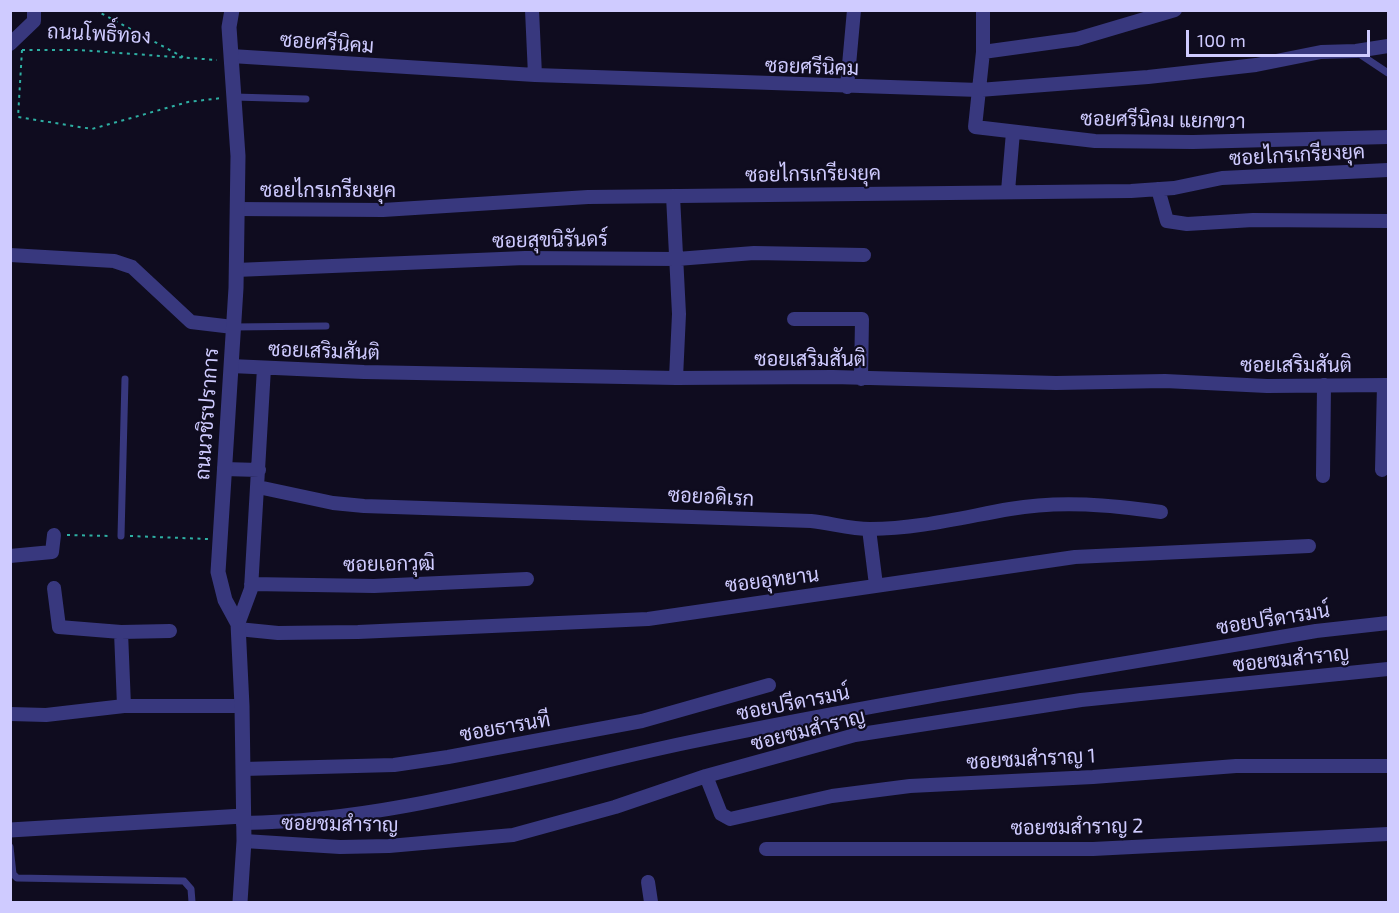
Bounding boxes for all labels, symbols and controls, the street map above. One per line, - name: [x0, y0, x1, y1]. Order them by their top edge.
- scale bar: [1189, 18, 1374, 56]
- street label: ถนนโพธิ์ทอง: [47, 19, 151, 49]
- street label: ซอยศรีนิคม: [279, 28, 375, 58]
- text: 100 m: [1197, 29, 1246, 51]
- street label: ซอยศรีนิคม: [764, 53, 860, 81]
- street label: ซอยศรีนิคม แยกขวา: [1080, 107, 1246, 133]
- street label: ซอยไกรเกรียงยุค: [1229, 139, 1365, 171]
- street label: ซอยไกรเกรียงยุค: [745, 161, 881, 187]
- street label: ซอยไกรเกรียงยุค: [260, 178, 396, 202]
- street label: ซอยสุขนิรันดร์: [492, 227, 608, 253]
- street label: ซอยเสริมสันติ: [268, 337, 380, 365]
- street label: ถนนวชิรปราการ: [190, 347, 224, 481]
- street label: ซอยเสริมสันติ: [754, 347, 866, 371]
- street label: ซอยเสริมสันติ: [1240, 353, 1352, 377]
- street label: ซอยอดิเรก: [667, 483, 755, 511]
- street label: ซอยเอกวุฒิ: [343, 551, 435, 577]
- street label: ซอยอุทยาน: [724, 562, 820, 598]
- street label: ซอยปรีดารมน์: [1215, 598, 1331, 640]
- street label: ซอยชมสำราญ: [1231, 641, 1351, 677]
- street label: ซอยปรีดารมน์: [735, 680, 851, 726]
- street label: ซอยชมสำราญ: [748, 704, 868, 756]
- street label: ซอยธารนที: [458, 707, 552, 747]
- street label: ซอยชมสำราญ 1: [966, 744, 1096, 774]
- street label: ซอยชมสำราญ: [281, 811, 399, 837]
- street label: ซอยชมสำราญ 2: [1010, 814, 1144, 840]

